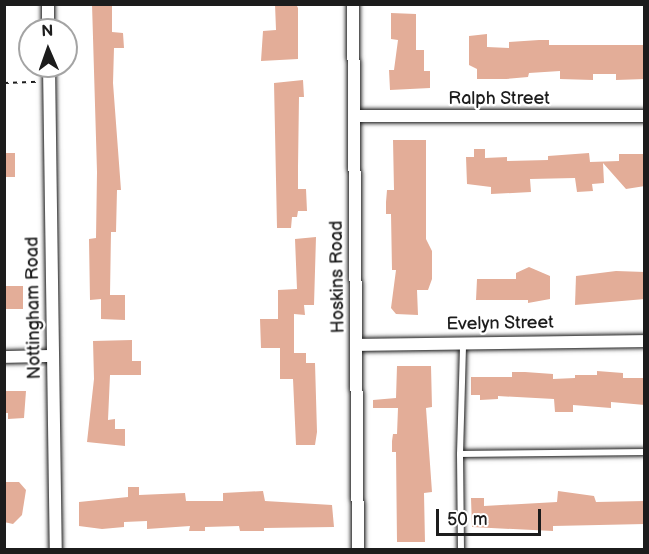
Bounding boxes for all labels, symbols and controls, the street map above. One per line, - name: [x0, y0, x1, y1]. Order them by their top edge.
- north arrow: [18, 18, 78, 78]
- text: N: [41, 22, 54, 41]
- street label: Ralph Street: [448, 88, 550, 110]
- street label: Hoskins Road: [326, 220, 350, 334]
- street label: Nottingham Road: [22, 236, 46, 380]
- street label: Evelyn Street: [446, 312, 554, 336]
- scale bar: [439, 497, 544, 535]
- text: 50 m: [447, 509, 488, 530]

